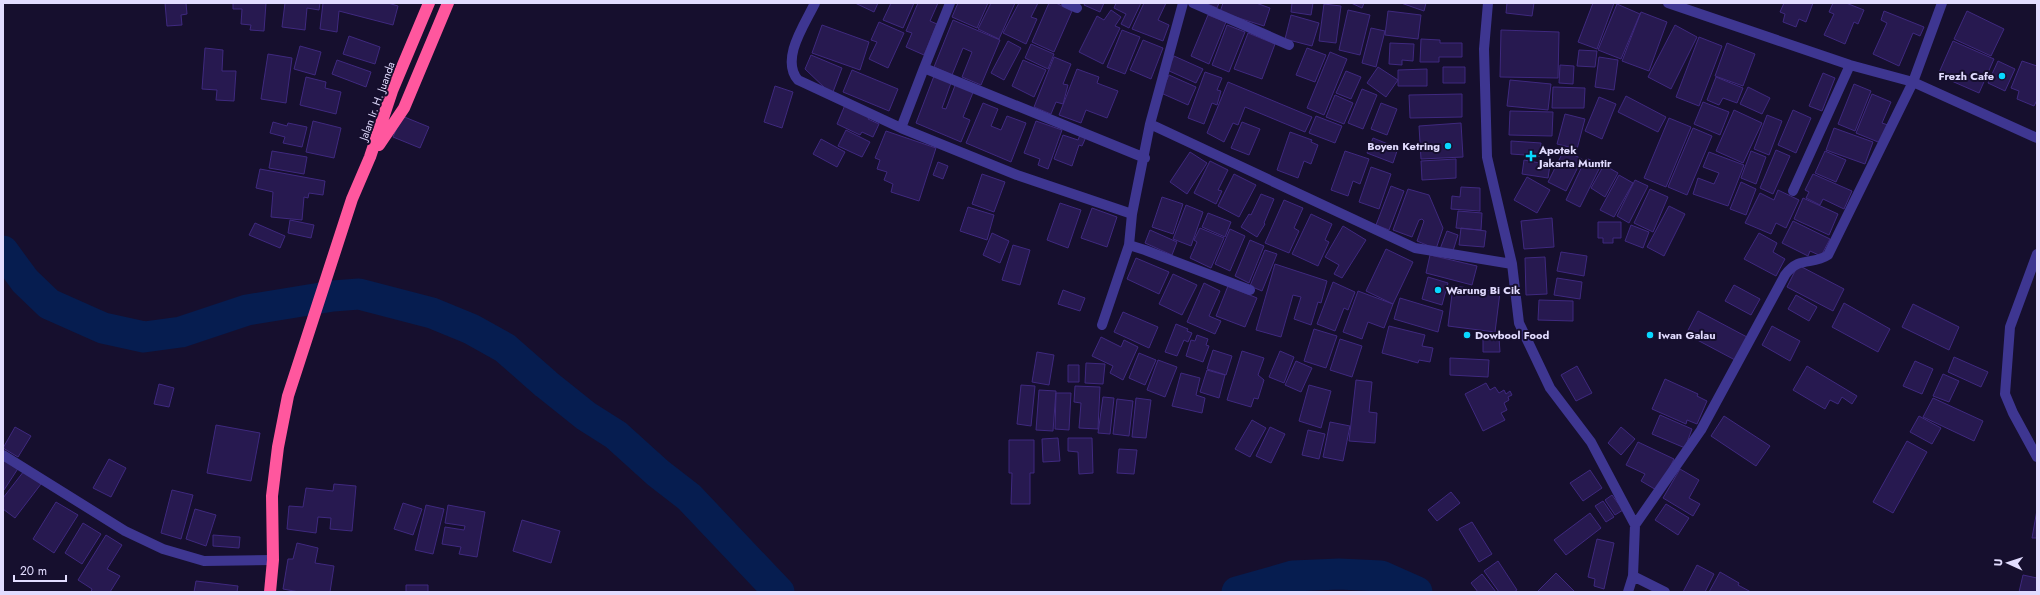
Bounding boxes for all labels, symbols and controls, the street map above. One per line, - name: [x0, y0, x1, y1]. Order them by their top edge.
- street label: Jalan Ir. H. Juanda: [355, 59, 399, 144]
- place label: Frezh Cafe: [1939, 68, 1994, 84]
- marker: Frezh Cafe: [1997, 71, 2007, 81]
- place label: Boyen Ketring: [1367, 138, 1440, 154]
- marker: Boyen Ketring: [1443, 141, 1453, 151]
- place label: Apotek Jakarta Muntir: [1537, 142, 1612, 171]
- marker: Apotek Jakarta Muntir: [1526, 151, 1536, 161]
- place label: Warung Bi Cik: [1446, 282, 1521, 298]
- marker: Warung Bi Cik: [1433, 285, 1443, 295]
- place label: Dowbool Food: [1475, 327, 1550, 343]
- place label: Iwan Galau: [1658, 327, 1716, 343]
- marker: Dowbool Food: [1462, 330, 1472, 340]
- marker: Iwan Galau: [1645, 330, 1655, 340]
- north arrow: [1988, 543, 2028, 583]
- scale bar: [14, 557, 66, 583]
- text: U: [1990, 558, 2006, 567]
- text: 20 m: [20, 562, 47, 580]

